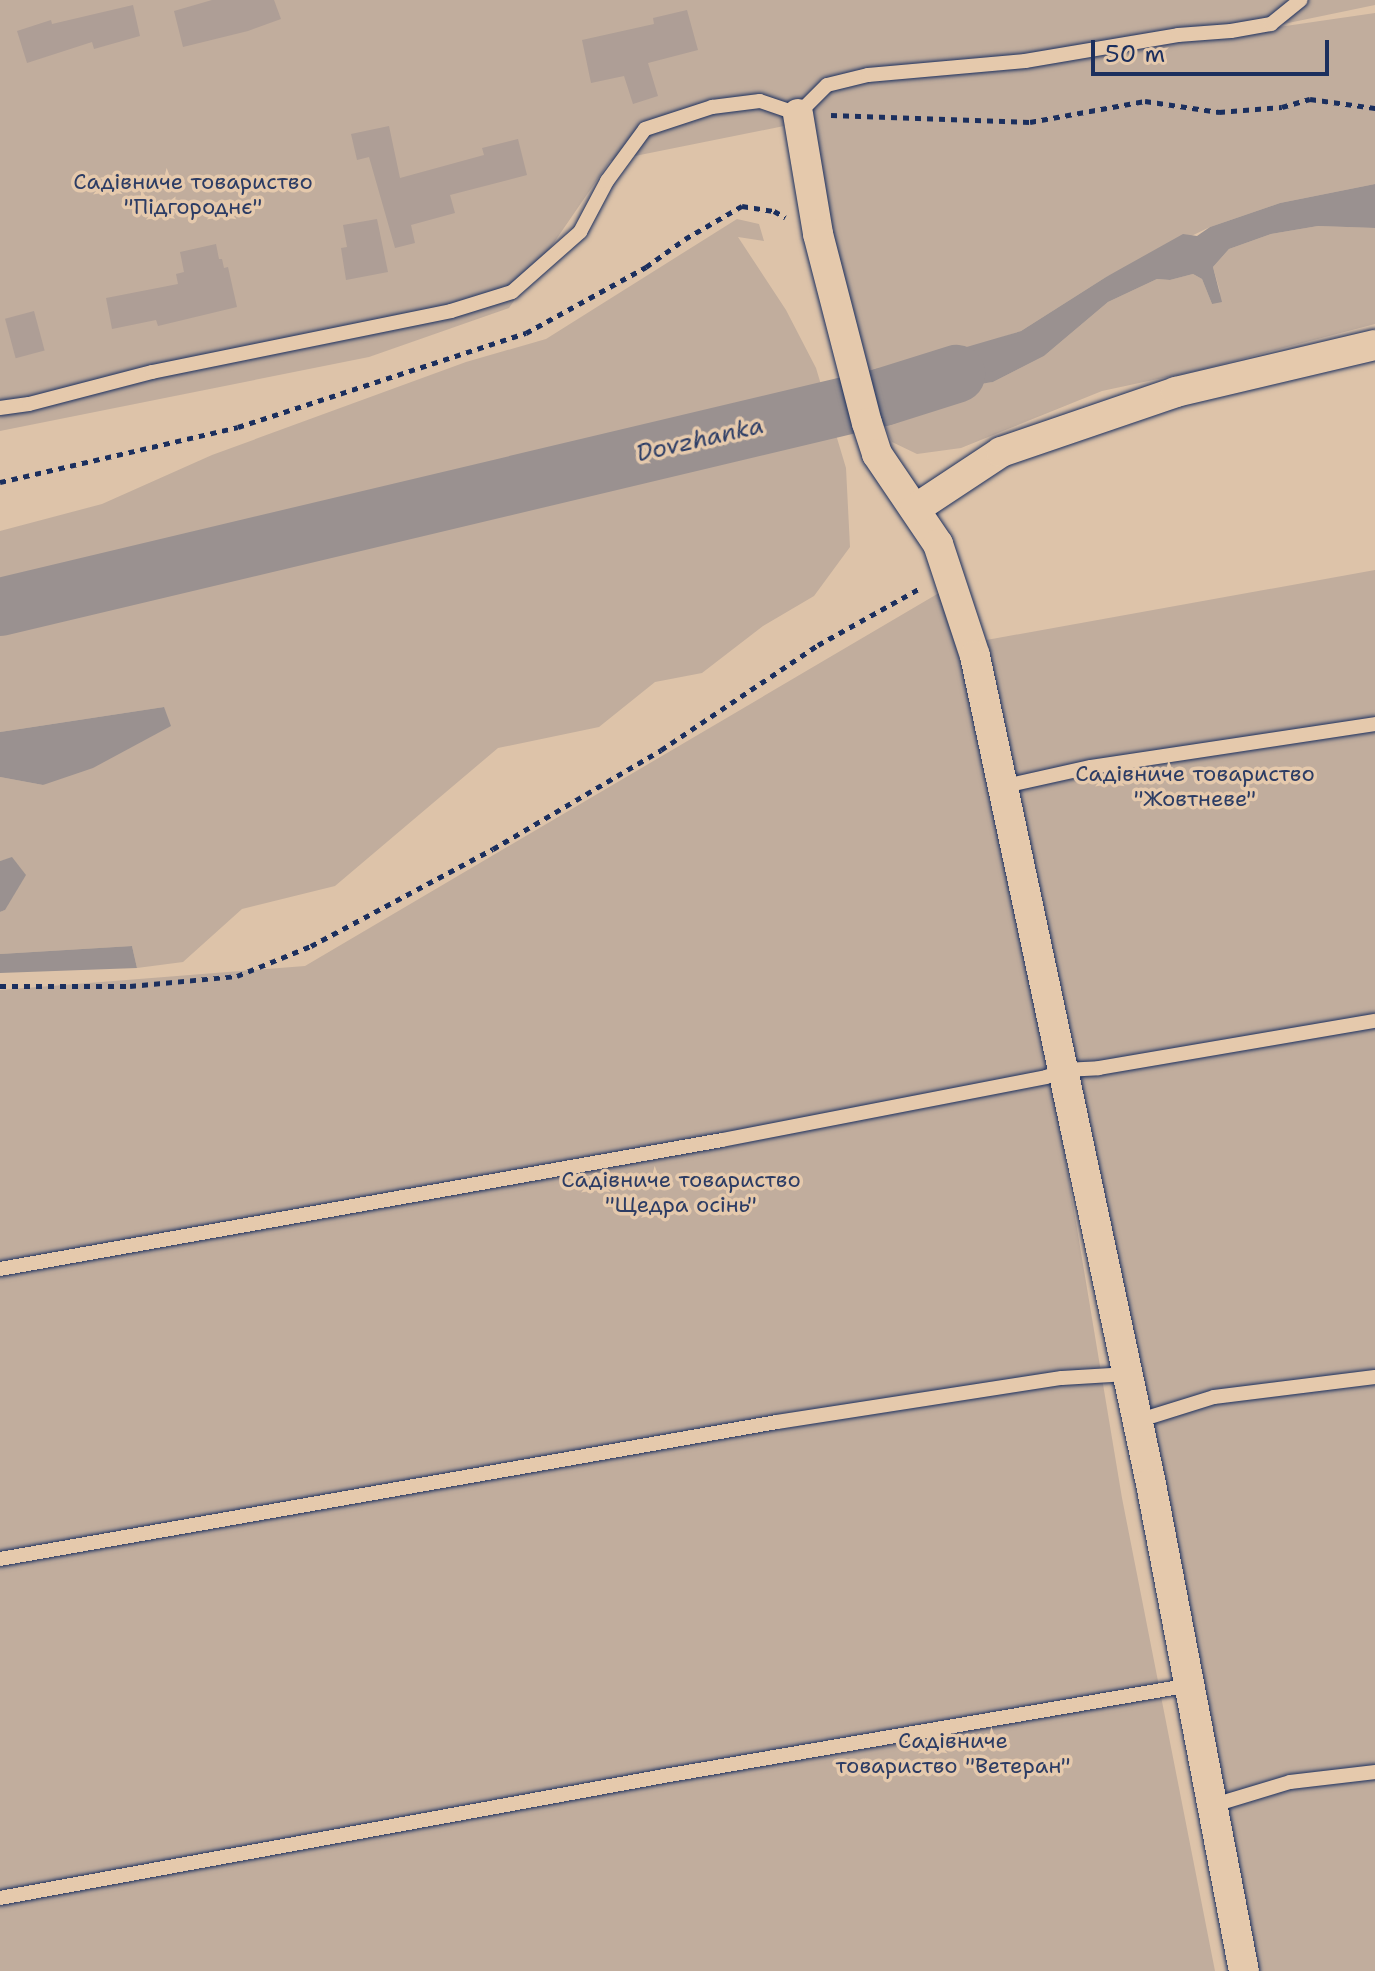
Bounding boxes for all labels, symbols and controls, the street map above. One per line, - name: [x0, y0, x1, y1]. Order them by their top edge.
- scale bar: [1095, 24, 1333, 74]
- text: 50 m: [1105, 38, 1165, 70]
- park label: Садівниче товариство "Підгороднє": [73, 168, 313, 220]
- water label: Dovzhanka: [634, 411, 766, 469]
- park label: Садівниче товариство "Жовтневе": [1075, 760, 1315, 812]
- park label: Садівниче товариство "Щедра осінь": [561, 1166, 801, 1218]
- park label: Садівниче товариство "Ветеран": [835, 1727, 1071, 1778]

